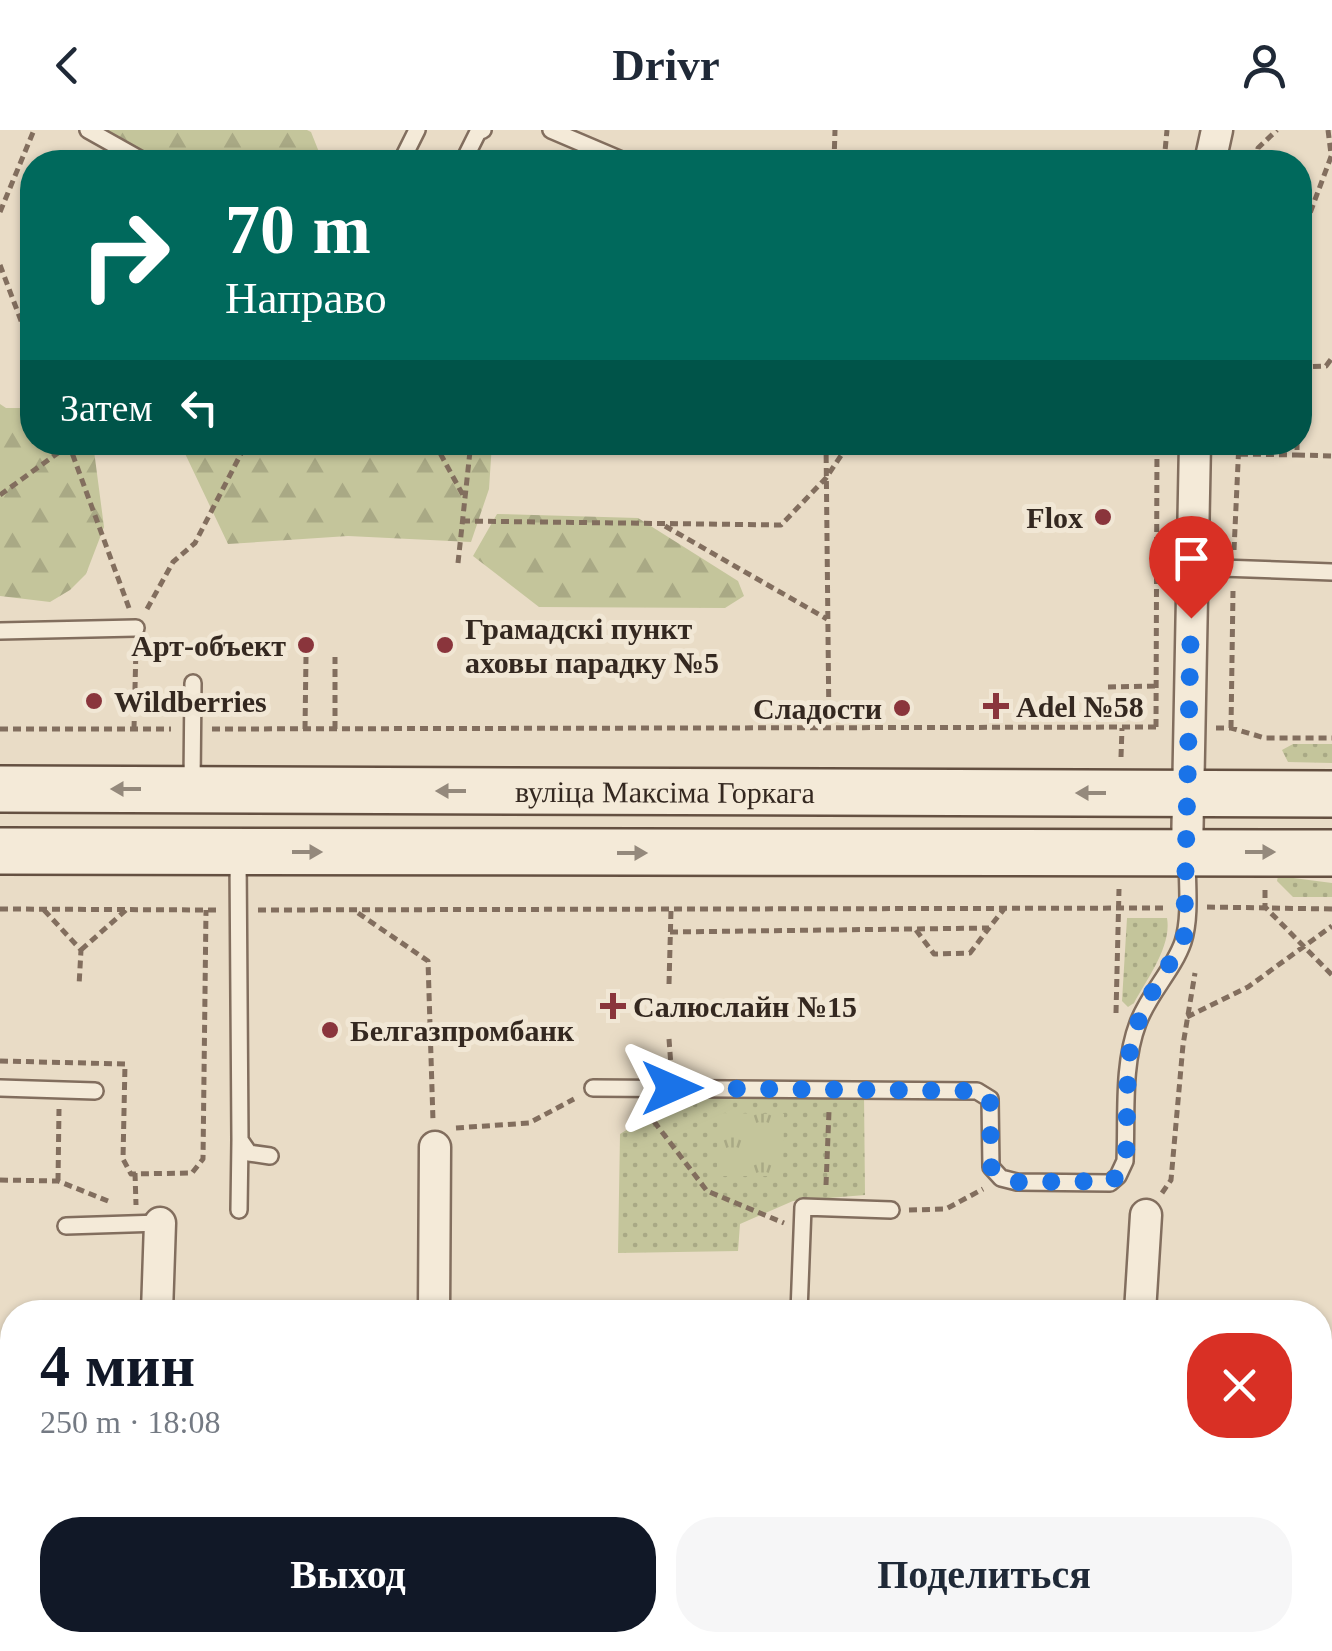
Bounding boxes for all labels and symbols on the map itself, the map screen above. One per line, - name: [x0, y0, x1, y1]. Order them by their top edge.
- place label: Flox: [1026, 501, 1083, 534]
- marker: Flox: [1092, 506, 1114, 528]
- pin: [1149, 516, 1234, 619]
- place label: Грамадскі пункт аховы парадку №5: [465, 612, 719, 679]
- place label: Арт-объект: [131, 629, 286, 662]
- marker: Арт-объект: [295, 634, 317, 656]
- marker: Грамадскі пункт аховы парадку №5: [434, 634, 456, 656]
- place label: Wildberries: [114, 685, 267, 718]
- marker: Wildberries: [83, 690, 105, 712]
- place label: Adel №58: [1016, 690, 1144, 723]
- place label: Сладости: [753, 692, 882, 725]
- marker: Adel №58: [985, 695, 1007, 717]
- marker: Сладости: [891, 697, 913, 719]
- street label: вуліца Максіма Горкага: [515, 774, 815, 809]
- one-way arrow: [109, 781, 141, 797]
- one-way arrow: [434, 783, 466, 799]
- one-way arrow: [1074, 785, 1106, 801]
- one-way arrow: [292, 844, 324, 860]
- one-way arrow: [1244, 844, 1276, 860]
- one-way arrow: [617, 845, 649, 861]
- place label: Салюслайн №15: [633, 990, 857, 1023]
- marker: Салюслайн №15: [602, 995, 624, 1017]
- place label: Белгазпромбанк: [350, 1014, 575, 1047]
- marker: Белгазпромбанк: [319, 1019, 341, 1041]
- position arrow: [620, 1036, 724, 1140]

